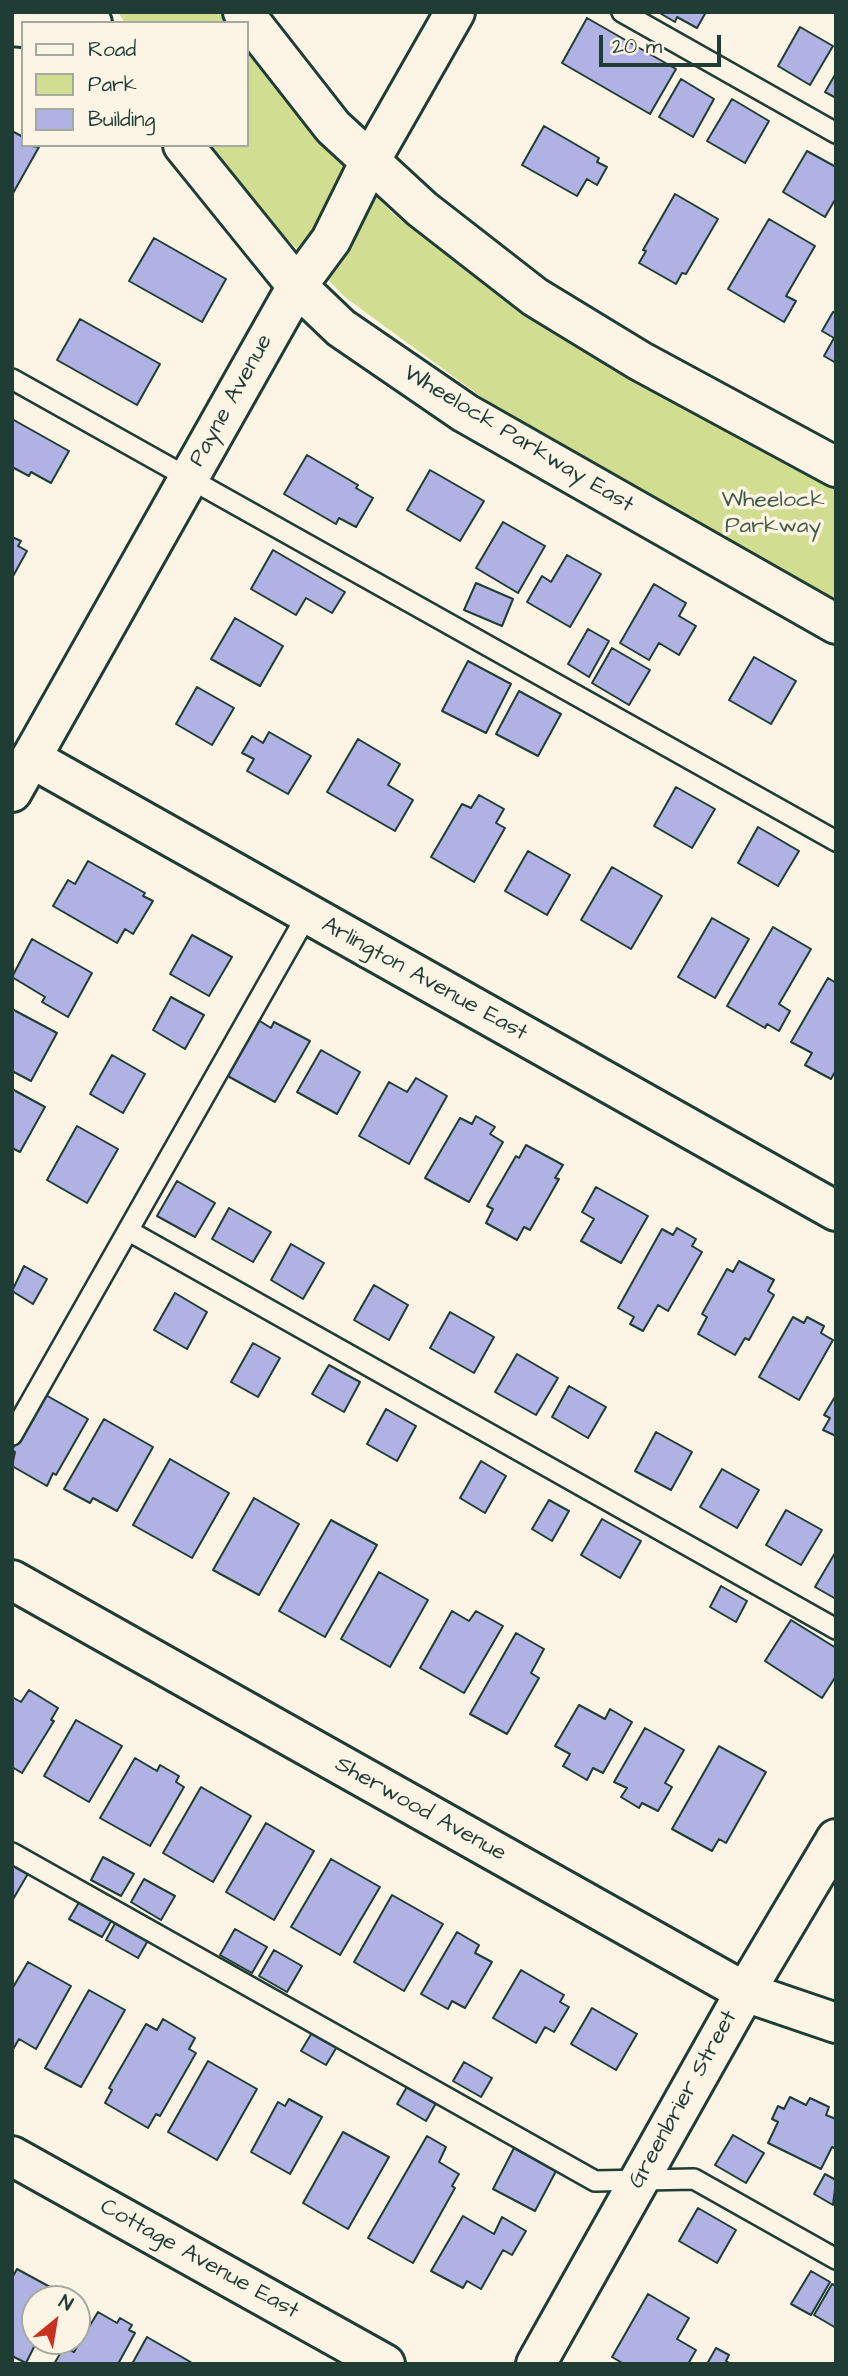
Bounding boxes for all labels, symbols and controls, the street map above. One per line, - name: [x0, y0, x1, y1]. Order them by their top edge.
- legend: [21, 21, 248, 147]
- scale bar: [603, 21, 726, 65]
- text: 20 m: [612, 32, 662, 61]
- text: Road: [88, 35, 136, 64]
- text: Park: [88, 70, 137, 99]
- text: Building: [88, 105, 155, 134]
- street label: Payne Avenue: [184, 330, 280, 472]
- street label: Wheelock Parkway East: [398, 360, 638, 520]
- park label: Wheelock Parkway: [721, 487, 825, 541]
- street label: Arlington Avenue East: [316, 912, 532, 1048]
- street label: Sherwood Avenue: [330, 1752, 510, 1868]
- street label: Greenbrier Street: [624, 2006, 744, 2194]
- street label: Cottage Avenue East: [95, 2194, 303, 2326]
- north arrow: [21, 2285, 91, 2355]
- text: N: [54, 2288, 78, 2318]

